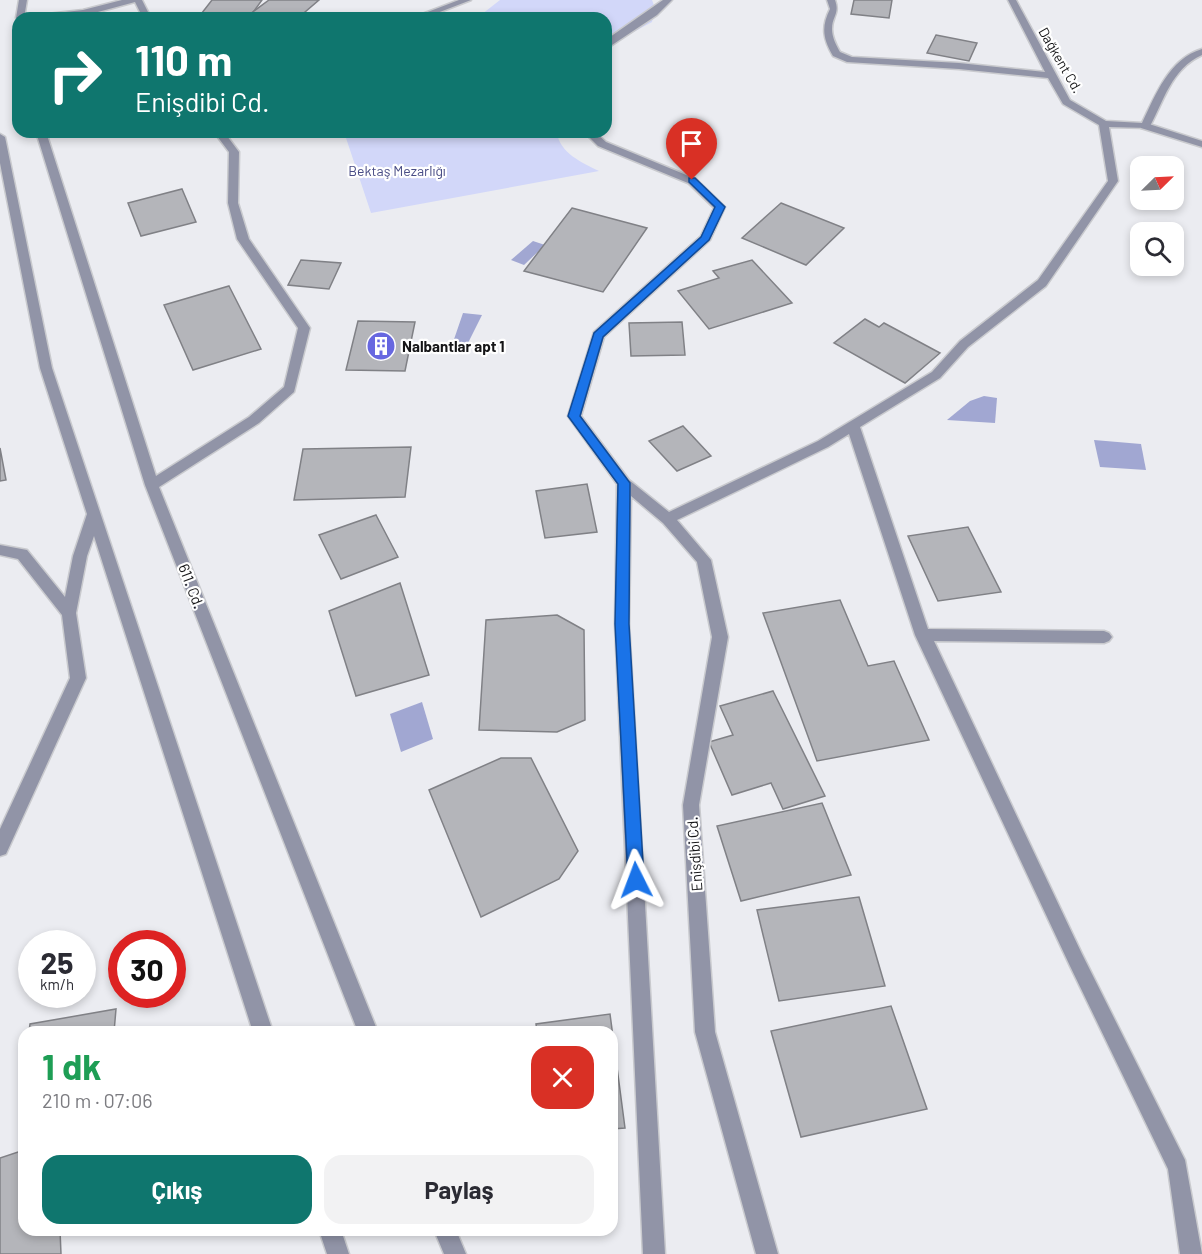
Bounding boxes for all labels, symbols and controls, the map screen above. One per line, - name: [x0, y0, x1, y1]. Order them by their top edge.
- street label: Dağkent Cd.: [1035, 24, 1087, 96]
- text: 110 m: [135, 34, 232, 84]
- icon: right: [36, 36, 114, 114]
- text: Enişdibi Cd.: [135, 85, 270, 117]
- pin: [666, 118, 717, 180]
- icon: arrive: [675, 127, 708, 160]
- north arrow: [1130, 156, 1184, 210]
- map controls: [1130, 156, 1184, 276]
- park label: Bektaş Mezarlığı: [348, 162, 446, 179]
- button: search: [1130, 222, 1184, 276]
- building icon: Nalbantlar apt 1: [365, 330, 397, 362]
- place label: Nalbantlar apt 1: [402, 337, 505, 355]
- street label: 611. Cd.: [175, 561, 209, 611]
- street label: Enişdibi Cd.: [682, 816, 706, 892]
- position arrow: [604, 848, 668, 912]
- speed limit sign: 30: [108, 930, 186, 1008]
- text: 25: [41, 944, 73, 980]
- text: km/h: [40, 975, 74, 993]
- text: 1 dk: [42, 1044, 102, 1087]
- button: close: [531, 1046, 594, 1109]
- text: 210 m · 07:06: [42, 1088, 153, 1112]
- button: Çıkış: [42, 1155, 312, 1224]
- button: Paylaş: [324, 1155, 594, 1224]

